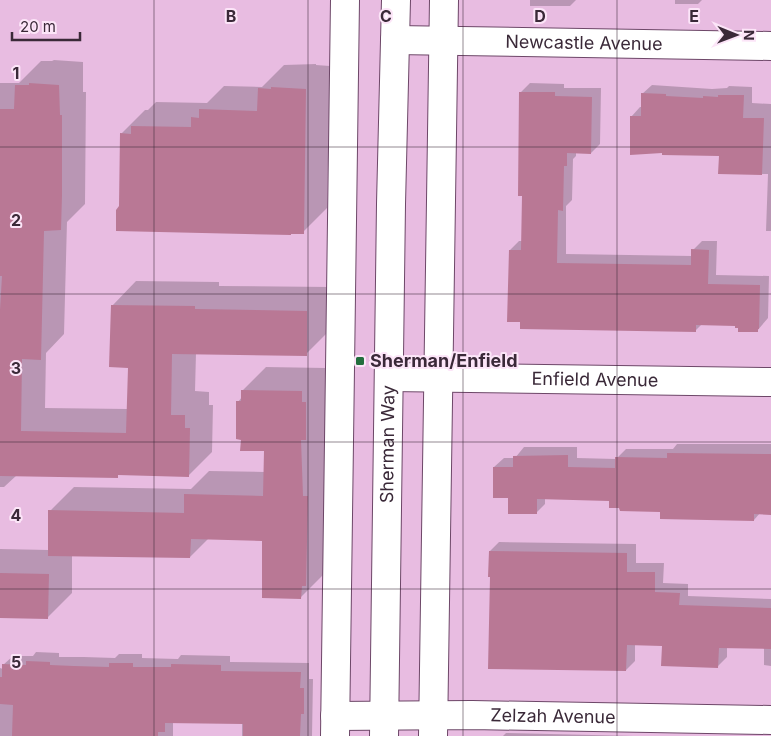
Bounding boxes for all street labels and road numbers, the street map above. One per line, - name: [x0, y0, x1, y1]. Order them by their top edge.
- street label: Newcastle Avenue: [505, 31, 663, 54]
- street label: Enfield Avenue: [531, 368, 658, 391]
- street label: Sherman Way: [376, 385, 399, 503]
- street label: Zelzah Avenue: [490, 704, 616, 727]

